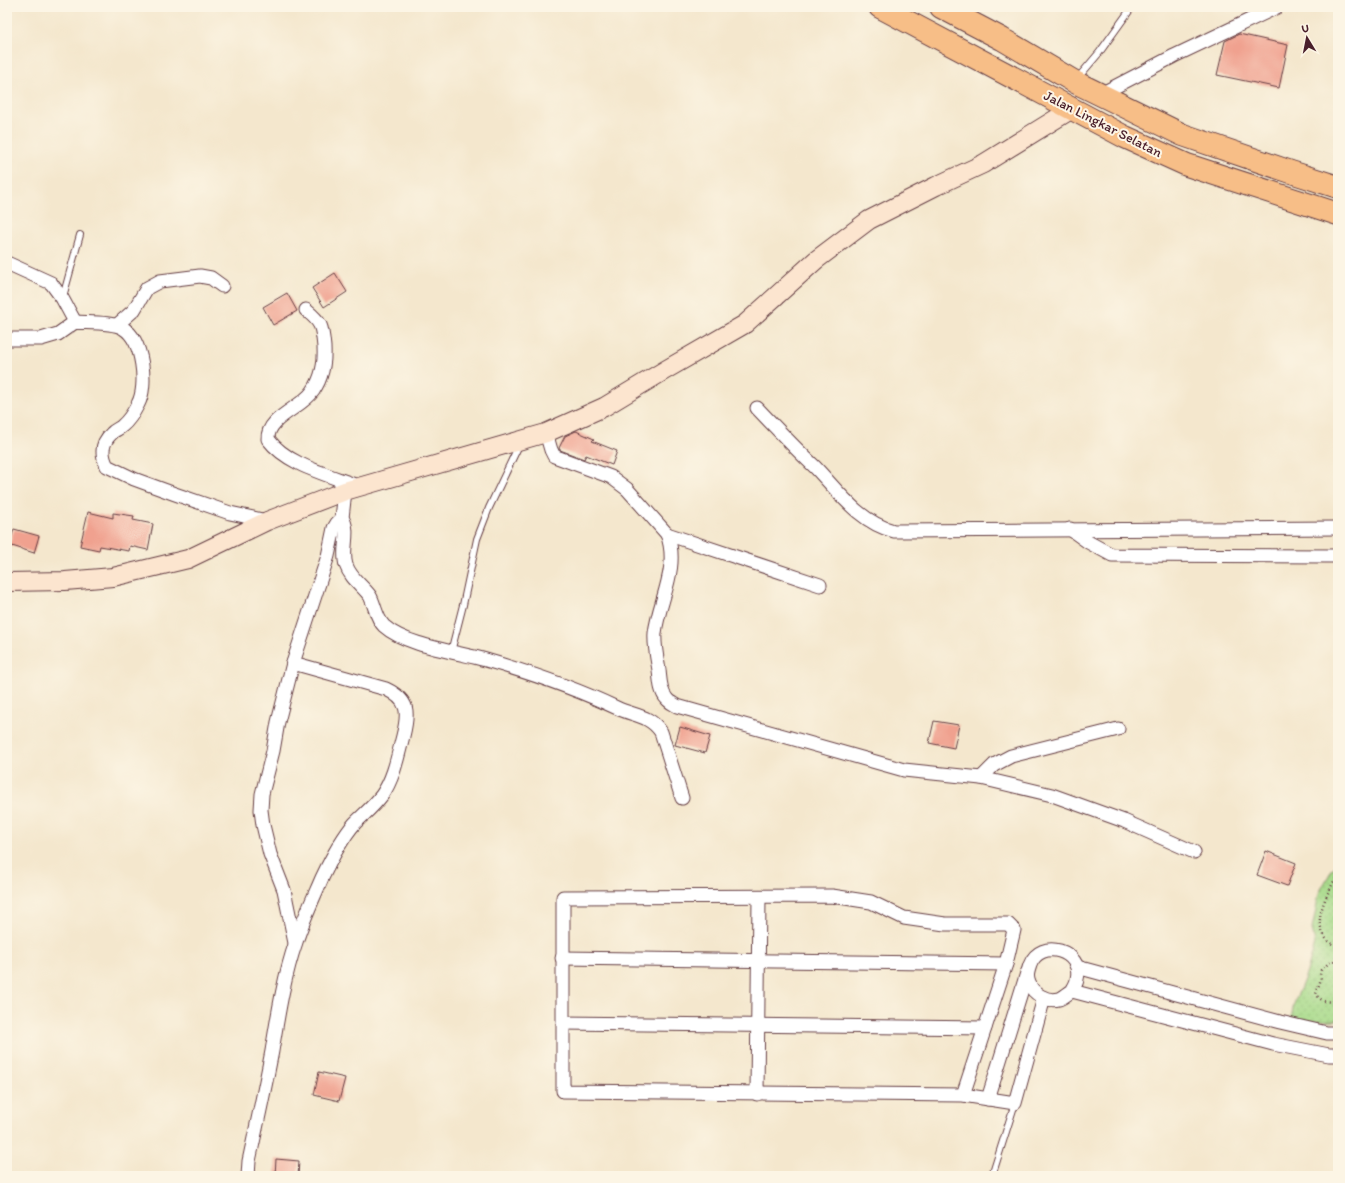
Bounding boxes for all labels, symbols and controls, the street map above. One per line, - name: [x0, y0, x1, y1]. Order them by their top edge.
- north arrow: [1287, 18, 1327, 58]
- text: U: [1301, 22, 1310, 36]
- street label: Jalan Lingkar Selatan: [1041, 87, 1165, 161]

